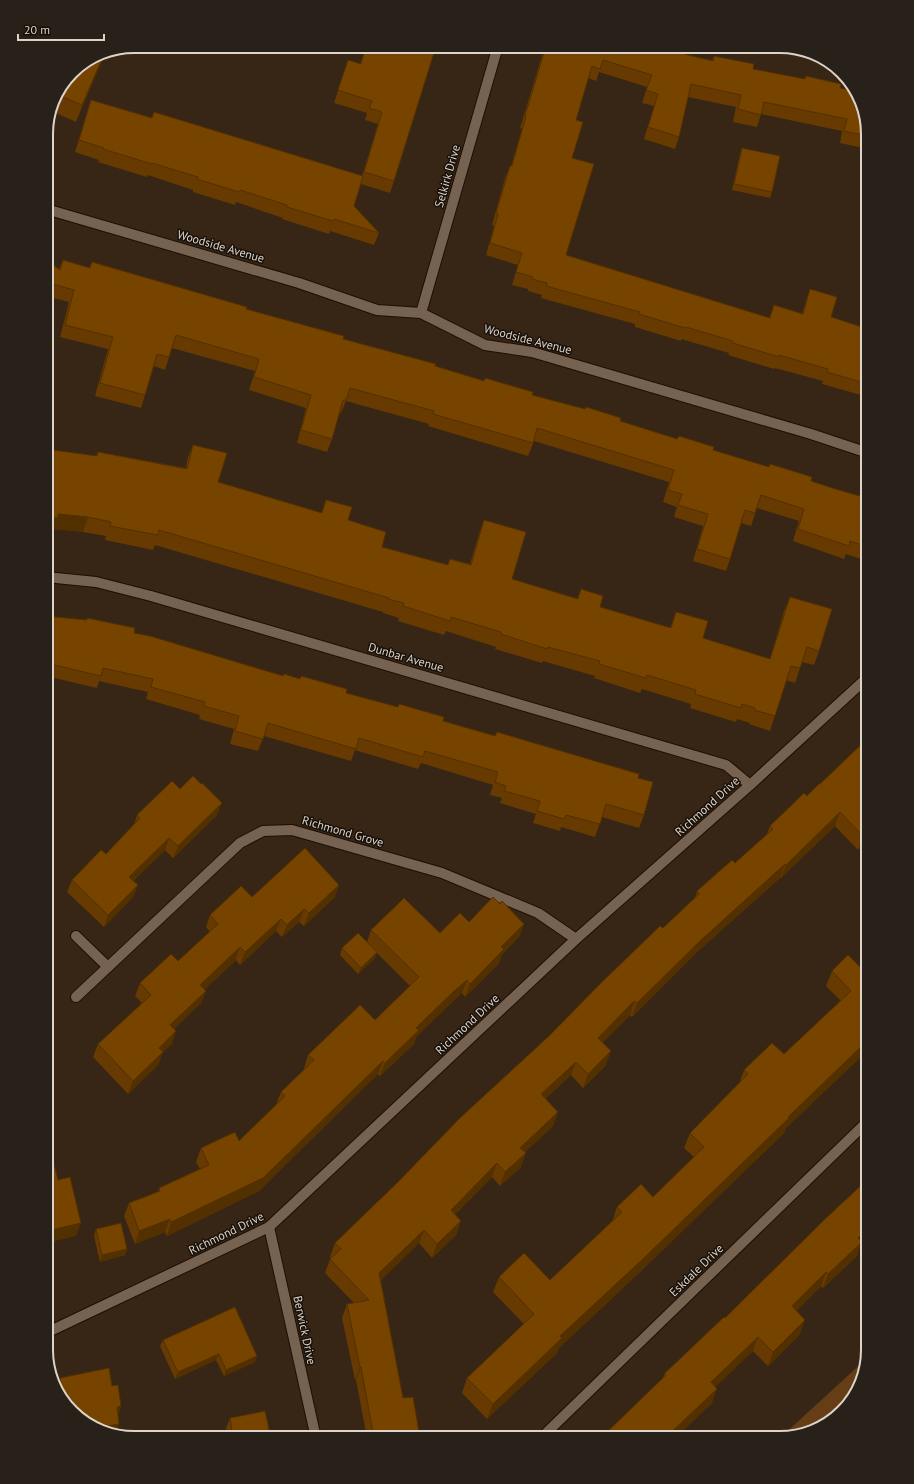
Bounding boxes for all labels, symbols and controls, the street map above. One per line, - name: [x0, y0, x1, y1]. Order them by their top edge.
- scale bar: [18, 16, 104, 42]
- text: 20 m: [24, 22, 50, 37]
- street label: Selkirk Drive: [431, 143, 463, 209]
- street label: Woodside Avenue: [176, 226, 266, 266]
- street label: Woodside Avenue: [483, 321, 573, 357]
- street label: Dunbar Avenue: [367, 639, 445, 675]
- street label: Richmond Drive: [672, 773, 742, 839]
- street label: Richmond Grove: [300, 812, 386, 850]
- street label: Richmond Drive: [432, 991, 502, 1057]
- street label: Richmond Drive: [186, 1208, 266, 1258]
- street label: Eskdale Drive: [666, 1241, 726, 1299]
- street label: Berwick Drive: [290, 1294, 320, 1366]

